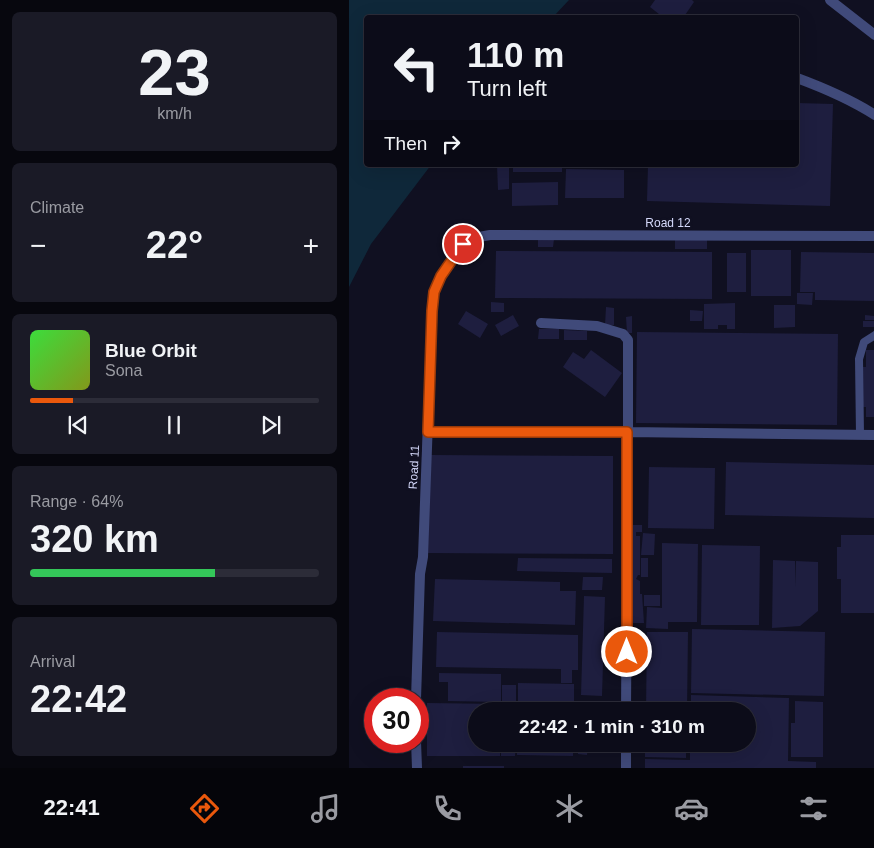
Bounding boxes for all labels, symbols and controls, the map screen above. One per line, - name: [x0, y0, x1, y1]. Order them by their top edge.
- icon: left: [384, 35, 449, 100]
- text: 110 m: [467, 35, 564, 74]
- text: 23: [138, 36, 211, 109]
- text: Turn left: [467, 76, 547, 101]
- text: km/h: [157, 105, 192, 122]
- icon: right: [437, 130, 465, 158]
- text: Then: [384, 133, 427, 154]
- text: Climate: [30, 199, 84, 216]
- street label: Road 12: [645, 216, 691, 230]
- pin: [442, 223, 484, 265]
- text: 22°: [146, 224, 203, 266]
- text: −: [30, 230, 46, 261]
- text: +: [303, 230, 319, 261]
- icon: arrive: [449, 230, 477, 258]
- text: Blue Orbit: [105, 340, 197, 361]
- text: Sona: [105, 362, 142, 379]
- icon: previous: [64, 411, 92, 439]
- icon: pause: [160, 411, 188, 439]
- icon: next: [257, 411, 285, 439]
- street label: Road 11: [406, 444, 422, 490]
- text: Range · 64%: [30, 493, 123, 510]
- text: 320 km: [30, 518, 159, 560]
- position arrow: [600, 625, 652, 677]
- text: Arrival: [30, 653, 75, 670]
- text: 22:42: [30, 678, 127, 720]
- speed limit sign: 30: [364, 688, 429, 753]
- text: 22:42 · 1 min · 310 m: [519, 716, 705, 737]
- icon: directions: [187, 791, 222, 826]
- icon: music: [308, 791, 343, 826]
- icon: phone: [430, 791, 465, 826]
- icon: climate: [552, 791, 587, 826]
- icon: car: [674, 791, 709, 826]
- icon: filters: [796, 791, 831, 826]
- text: 22:41: [43, 795, 100, 820]

